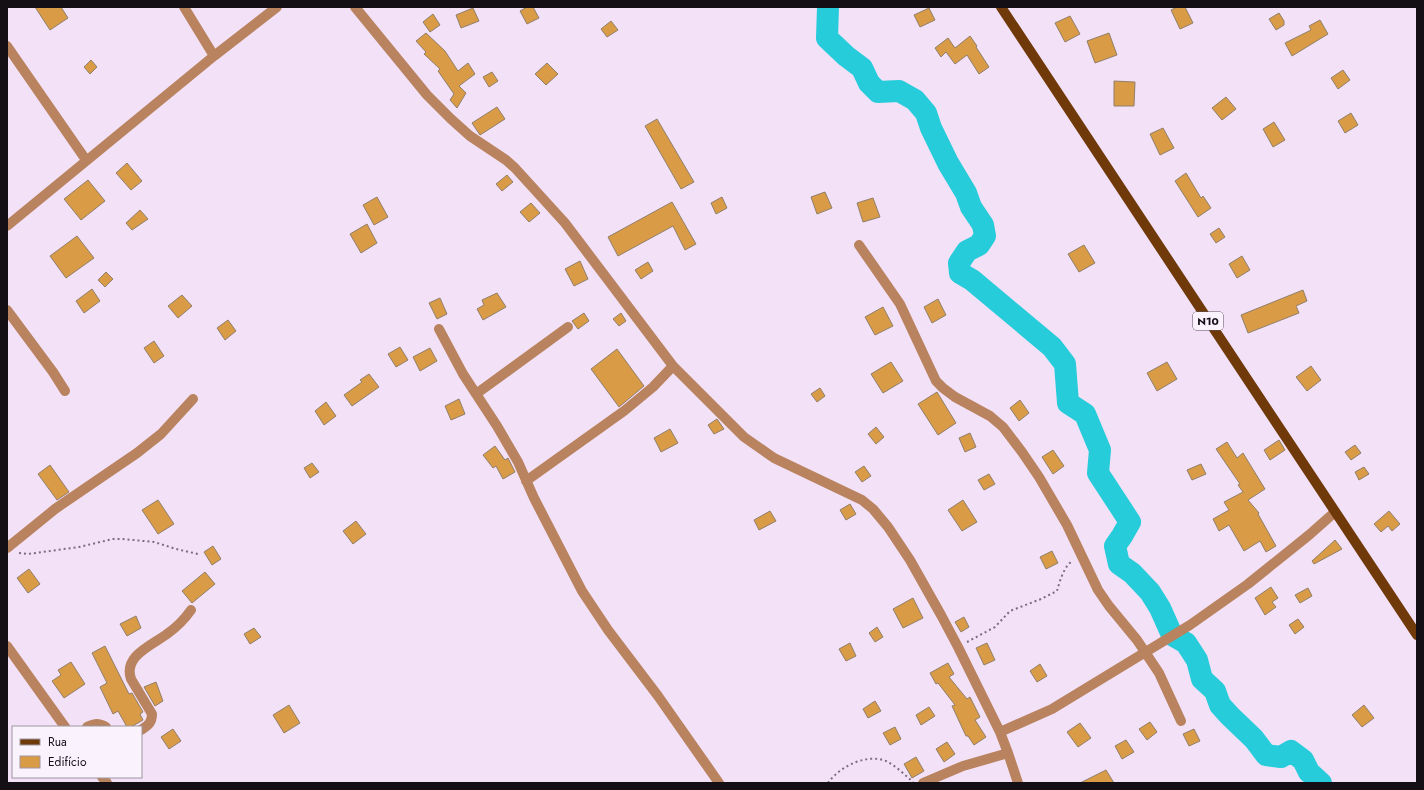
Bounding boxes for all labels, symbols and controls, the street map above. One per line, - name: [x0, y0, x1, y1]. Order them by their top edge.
- road number: N10: [1193, 312, 1223, 330]
- legend: [12, 726, 142, 778]
- text: Rua: [48, 733, 67, 751]
- text: Edifício: [48, 753, 87, 771]

